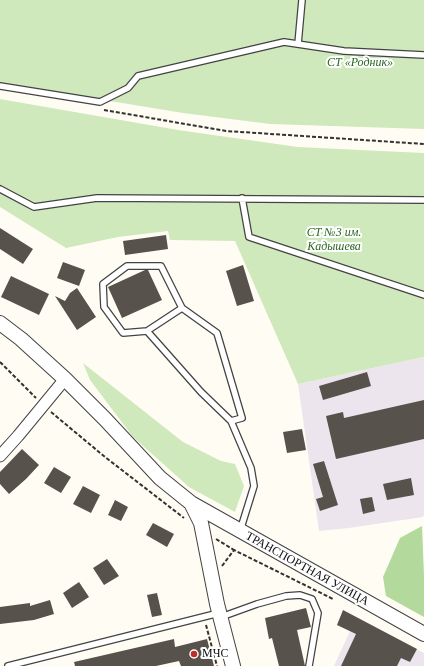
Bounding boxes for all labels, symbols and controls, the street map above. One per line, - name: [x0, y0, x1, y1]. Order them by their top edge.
- park label: СТ «Родник»: [327, 56, 393, 70]
- park label: СТ №3 им. Кадышева: [307, 226, 361, 254]
- street label: ТРАНСПОРТНАЯ УЛИЦА: [243, 529, 371, 609]
- place label: МЧС: [202, 647, 228, 661]
- marker: МЧС: [189, 649, 199, 659]

